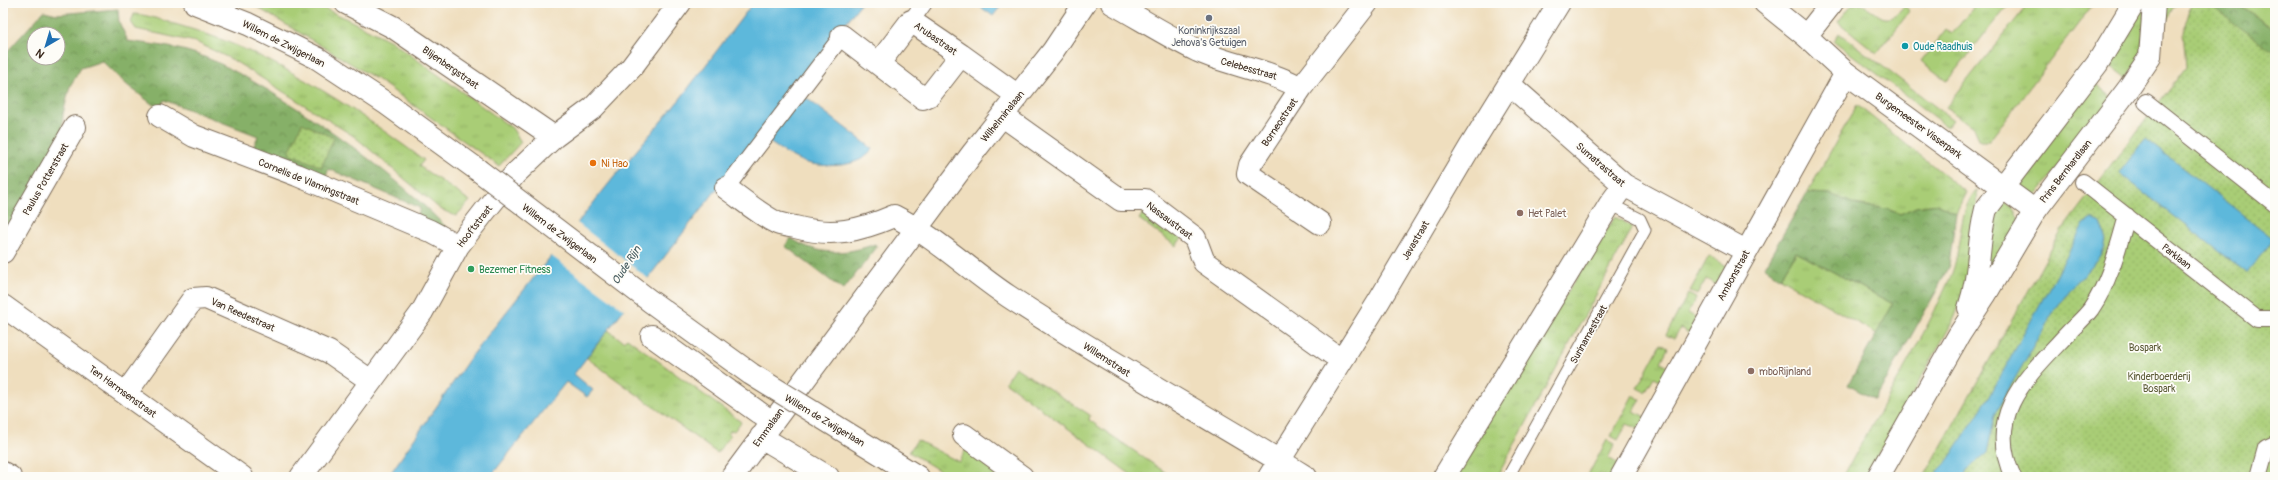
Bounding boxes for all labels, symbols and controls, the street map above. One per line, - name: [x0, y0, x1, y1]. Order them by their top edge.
- marker: Koninkrijkszaal Jehova's Getuigen: [1204, 13, 1214, 23]
- street label: Willem de Zwijgerlaan: [240, 18, 327, 70]
- street label: Arubastraat: [912, 20, 960, 59]
- place label: Koninkrijkszaal Jehova's Getuigen: [1171, 25, 1247, 49]
- north arrow: [26, 26, 66, 66]
- marker: Oude Raadhuis: [1900, 41, 1910, 51]
- place label: Oude Raadhuis: [1913, 41, 1973, 53]
- street label: Blijenbergstraat: [420, 44, 482, 92]
- text: N: [33, 46, 47, 61]
- street label: Celebesstraat: [1219, 55, 1279, 83]
- street label: Wilhelminalaan: [978, 88, 1027, 145]
- street label: Burgemeester Visserpark: [1873, 90, 1965, 162]
- street label: Borneostraat: [1259, 95, 1301, 149]
- street label: Prins Bernhardlaan: [2037, 137, 2094, 206]
- street label: Sumatrastraat: [1573, 140, 1628, 190]
- street label: Paulus Potterstraat: [20, 141, 72, 218]
- street label: Cornelis de Vlamingstraat: [256, 156, 362, 208]
- marker: Ni Hao: [588, 158, 598, 168]
- place label: Ni Hao: [601, 158, 629, 170]
- street label: Nassaustraat: [1144, 199, 1196, 243]
- street label: Hooftstraat: [455, 202, 496, 250]
- street label: Willem de Zwijgerlaan: [519, 202, 600, 266]
- marker: Het Palet: [1515, 208, 1525, 218]
- place label: Het Palet: [1528, 208, 1567, 220]
- street label: Javastraat: [1399, 218, 1433, 262]
- street label: Parklaan: [2159, 241, 2194, 272]
- water label: Oude Rijn: [609, 243, 644, 287]
- street label: Ambonstraat: [1715, 247, 1753, 303]
- marker: Bezemer Fitness: [466, 264, 476, 274]
- place label: Bezemer Fitness: [479, 264, 551, 276]
- street label: Van Reedestraat: [209, 295, 277, 335]
- street label: Surinamestraat: [1568, 302, 1610, 366]
- street label: Willemstraat: [1081, 340, 1133, 380]
- park label: Bospark: [2129, 342, 2162, 354]
- street label: Ten Harmsenstraat: [86, 363, 159, 421]
- marker: mboRijnland: [1746, 366, 1756, 376]
- place label: mboRijnland: [1759, 366, 1811, 378]
- park label: Kinderboerderij Bospark: [2127, 371, 2191, 395]
- street label: Willem de Zwijgerlaan: [782, 392, 867, 450]
- street label: Emmalaan: [751, 406, 787, 449]

